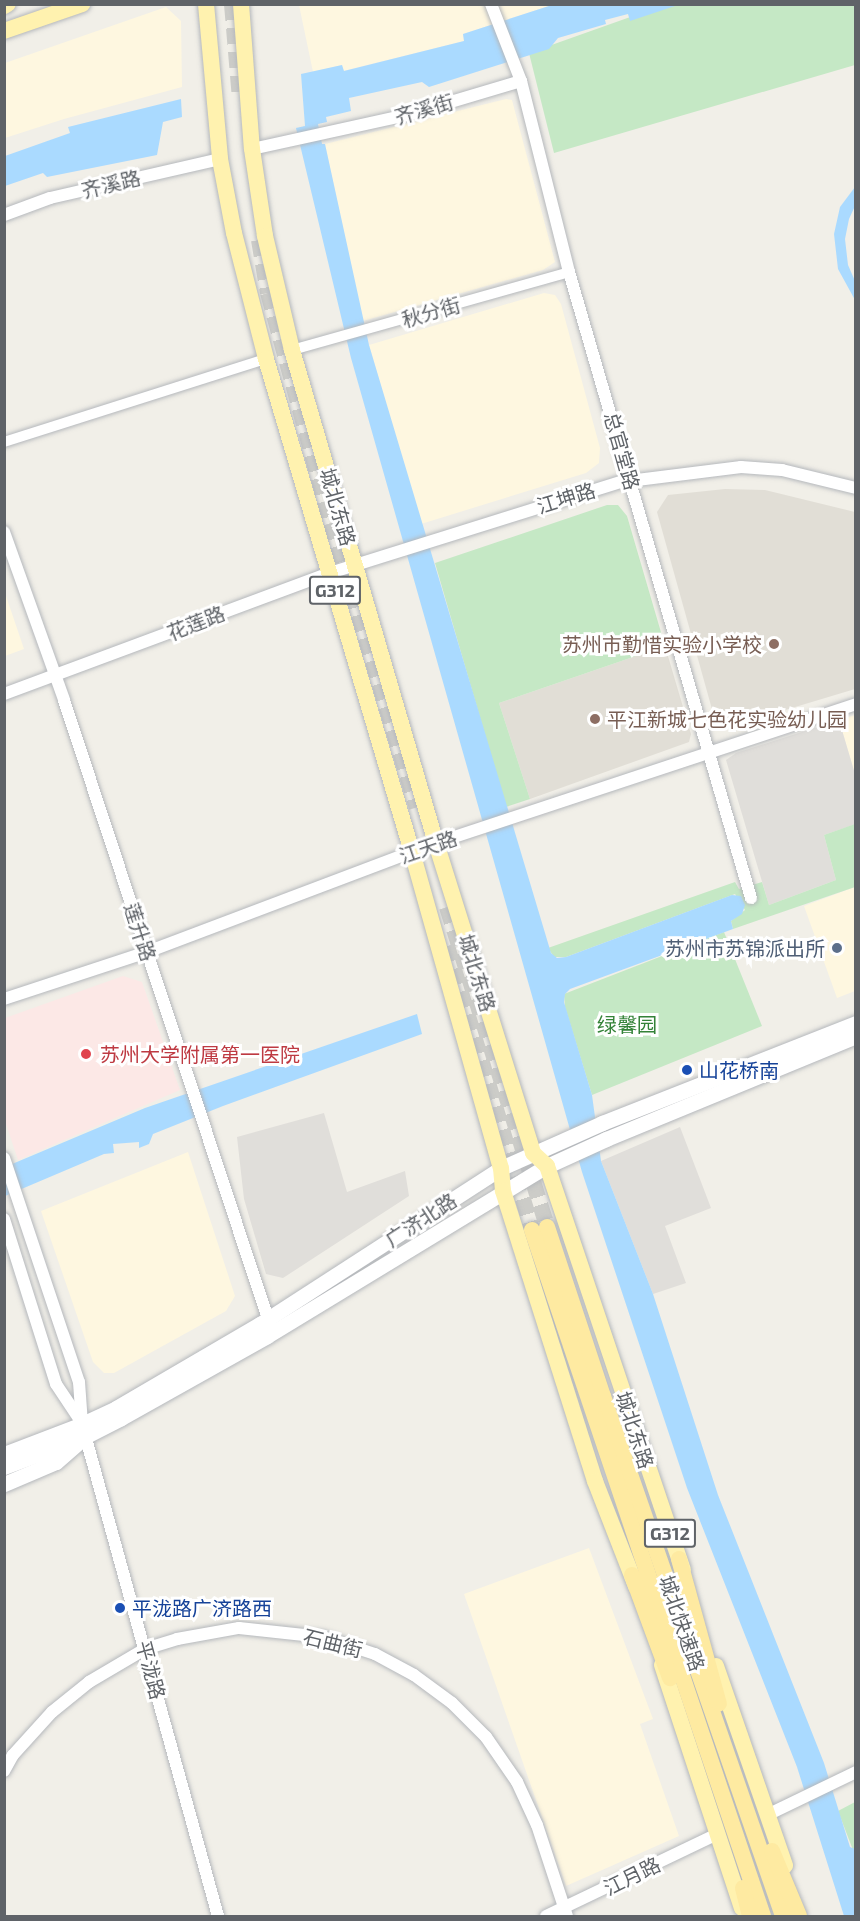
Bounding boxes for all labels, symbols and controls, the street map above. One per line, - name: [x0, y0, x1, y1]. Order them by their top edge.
- street label: 齐溪街: [392, 89, 456, 129]
- street label: 齐溪路: [79, 166, 143, 202]
- street label: 秋分街: [399, 292, 463, 332]
- street label: 总官堂路: [599, 409, 645, 493]
- street label: 城北东路: [315, 465, 361, 549]
- street label: 江坤路: [534, 478, 598, 518]
- road number: G312: [308, 575, 362, 605]
- street label: 花莲路: [164, 601, 228, 645]
- place label: 苏州市勤惜实验小学校: [562, 632, 762, 656]
- marker: 苏州市勤惜实验小学校: [767, 637, 781, 651]
- place label: 平江新城七色花实验幼儿园: [607, 707, 847, 731]
- marker: 平江新城七色花实验幼儿园: [588, 712, 602, 726]
- street label: 江天路: [396, 826, 460, 868]
- street label: 莲升路: [119, 900, 161, 964]
- street label: 城北东路: [454, 931, 500, 1015]
- place label: 苏州市苏锦派出所: [665, 936, 825, 960]
- marker: 苏州市苏锦派出所: [830, 941, 844, 955]
- park label: 绿馨园: [597, 1012, 657, 1036]
- place label: 苏州大学附属第一医院: [100, 1042, 300, 1066]
- marker: 苏州大学附属第一医院: [77, 1045, 95, 1063]
- place label: 山花桥南: [699, 1058, 779, 1082]
- marker: 山花桥南: [680, 1063, 694, 1077]
- street label: 广济北路: [381, 1188, 461, 1252]
- street label: 城北东路: [611, 1388, 659, 1472]
- road number: G312: [643, 1518, 697, 1548]
- street label: 城北快速路: [654, 1572, 710, 1674]
- place label: 平泷路广济路西: [132, 1596, 272, 1620]
- marker: 平泷路广济路西: [113, 1601, 127, 1615]
- street label: 石曲街: [301, 1624, 365, 1662]
- street label: 平泷路: [132, 1638, 170, 1702]
- street label: 江月路: [600, 1852, 664, 1900]

